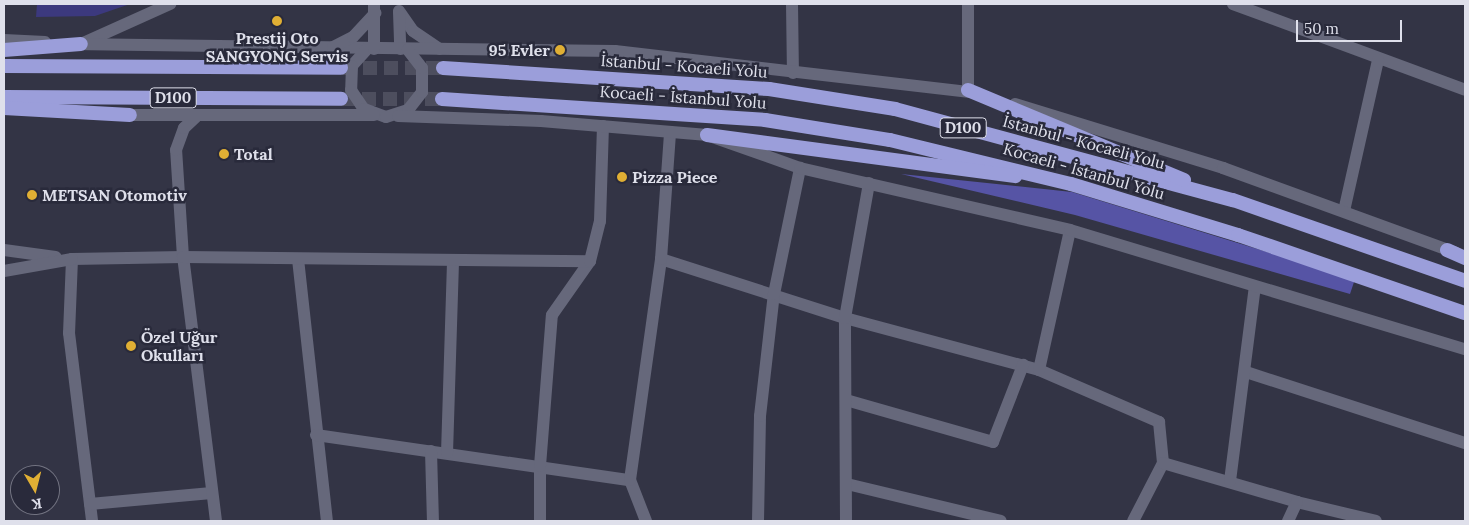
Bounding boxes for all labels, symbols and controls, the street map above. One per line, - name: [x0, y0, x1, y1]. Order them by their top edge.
- scale bar: [1299, 10, 1405, 42]
- marker: Prestij Oto SANGYONG Servis: [271, 15, 283, 27]
- text: 50 m: [1304, 19, 1339, 38]
- place label: Prestij Oto SANGYONG Servis: [206, 28, 348, 66]
- place label: 95 Evler: [488, 40, 550, 60]
- marker: 95 Evler: [554, 44, 566, 56]
- street label: İstanbul - Kocaeli Yolu: [600, 51, 768, 81]
- street label: Kocaeli - İstanbul Yolu: [599, 82, 767, 112]
- road number: D100: [149, 86, 197, 110]
- street label: İstanbul - Kocaeli Yolu: [1001, 111, 1167, 173]
- road number: D100: [939, 116, 987, 140]
- street label: Kocaeli - İstanbul Yolu: [1001, 139, 1167, 203]
- place label: Total: [234, 144, 273, 164]
- marker: Total: [218, 148, 230, 160]
- place label: Pizza Piece: [632, 167, 717, 187]
- marker: Pizza Piece: [616, 171, 628, 183]
- place label: METSAN Otomotiv: [42, 185, 187, 205]
- marker: METSAN Otomotiv: [26, 189, 38, 201]
- place label: Özel Uğur Okulları: [141, 327, 217, 365]
- marker: Özel Uğur Okulları: [125, 340, 137, 352]
- north arrow: [10, 465, 60, 515]
- text: K: [31, 494, 43, 513]

